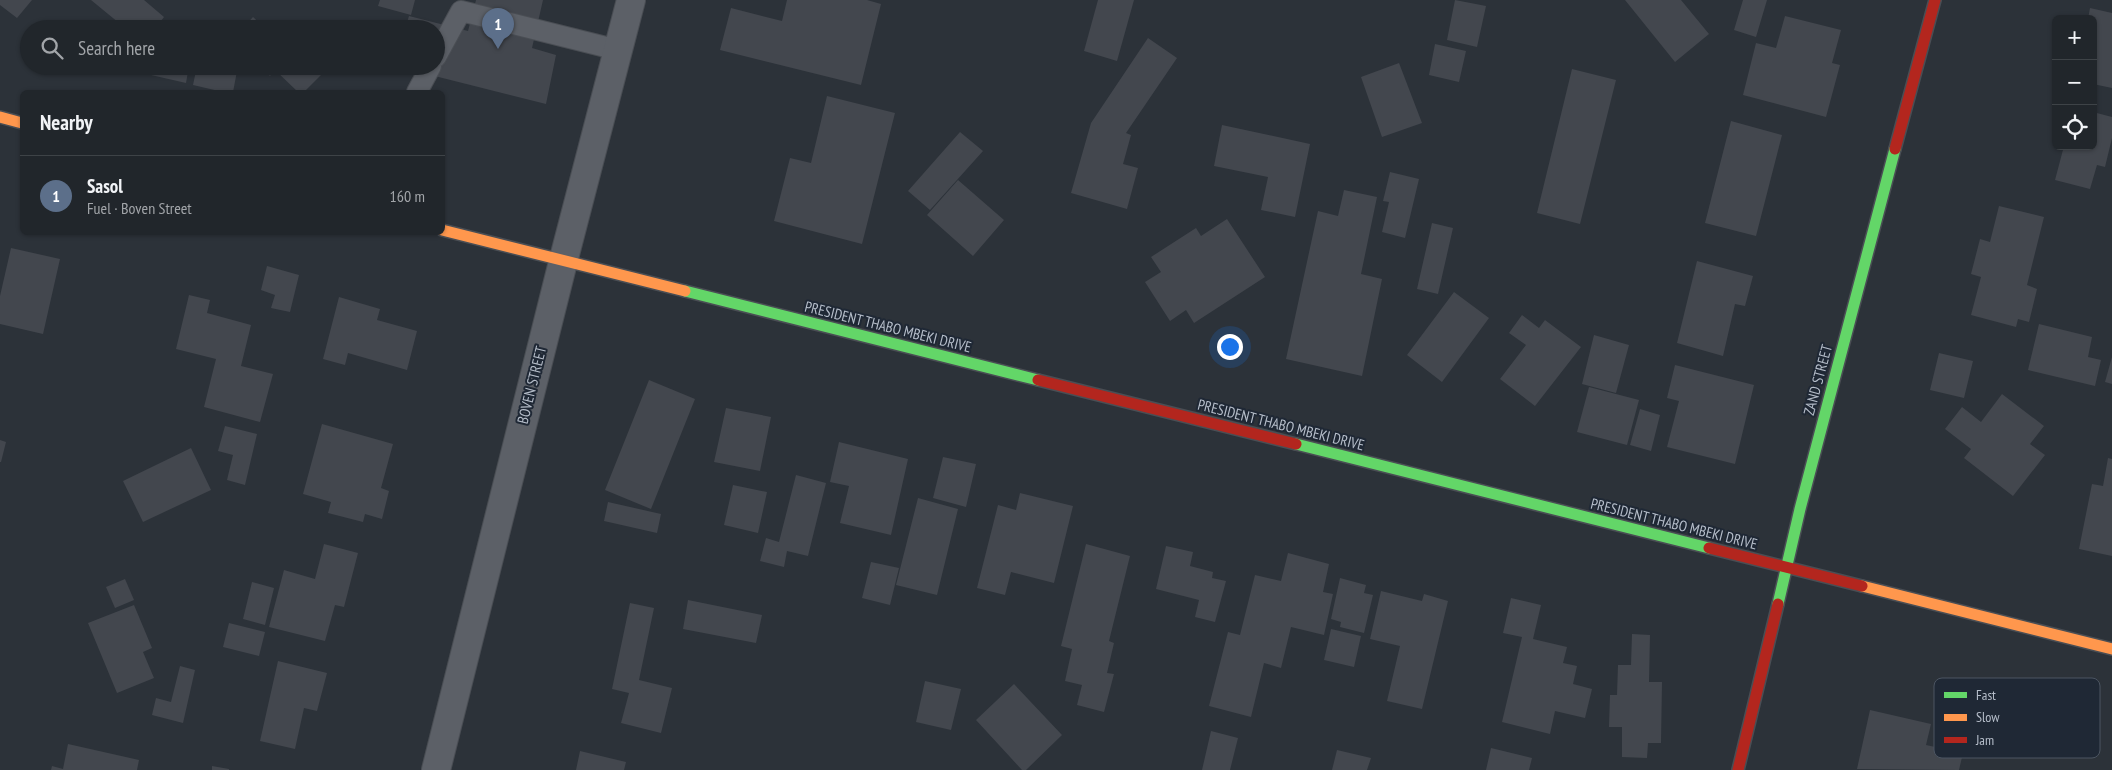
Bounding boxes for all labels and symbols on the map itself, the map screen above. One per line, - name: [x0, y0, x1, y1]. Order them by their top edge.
- pin: 1: [482, 8, 514, 49]
- street label: PRESIDENT THABO MBEKI DRIVE: [803, 297, 973, 356]
- your location: [1217, 334, 1243, 360]
- street label: ZAND STREET: [1799, 342, 1836, 417]
- street label: BOVEN STREET: [513, 344, 550, 426]
- street label: PRESIDENT THABO MBEKI DRIVE: [1196, 395, 1366, 454]
- street label: PRESIDENT THABO MBEKI DRIVE: [1589, 494, 1759, 553]
- legend: [1934, 678, 2100, 758]
- text: Fast: [1976, 686, 1996, 704]
- text: Slow: [1976, 708, 2000, 726]
- text: Jam: [1975, 731, 1994, 749]

